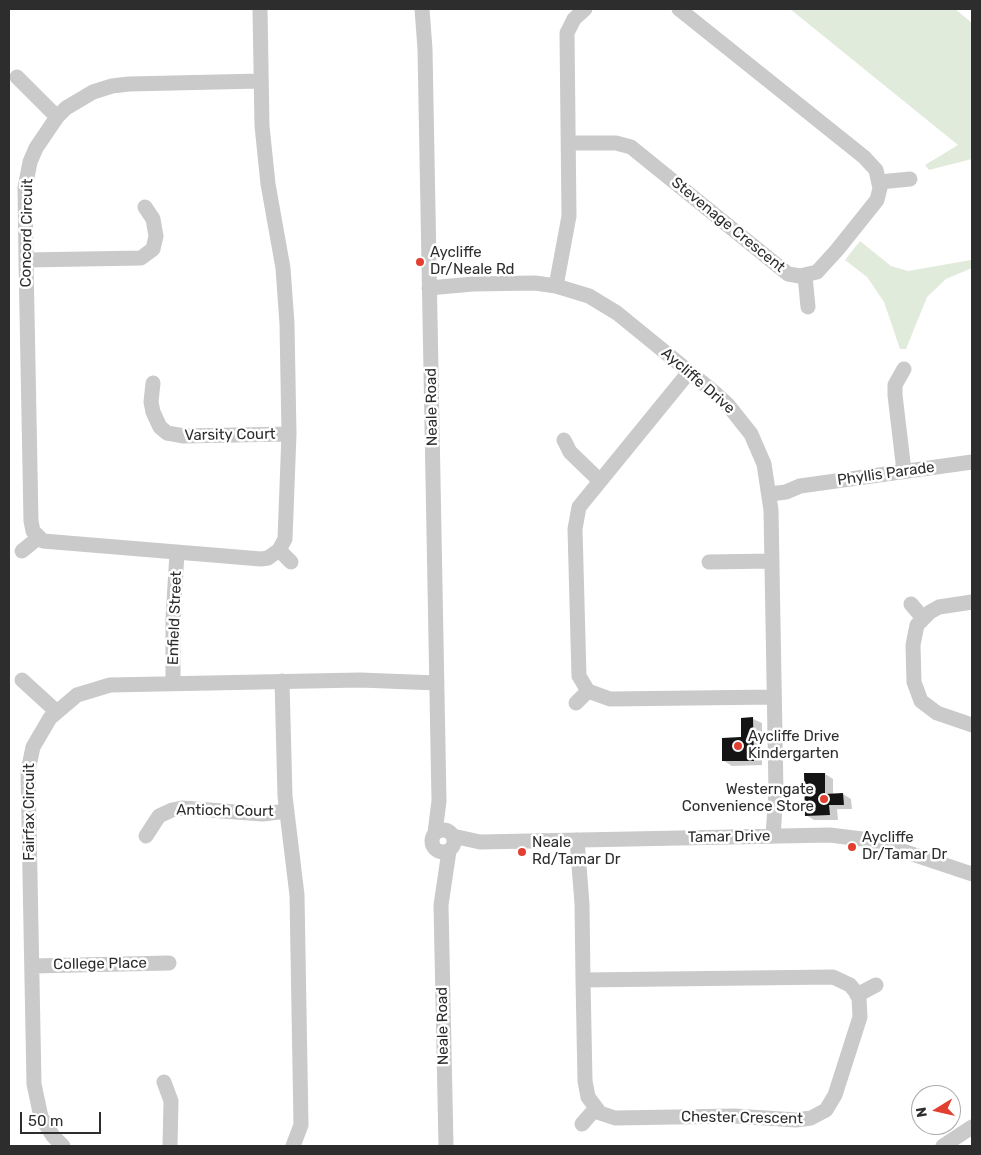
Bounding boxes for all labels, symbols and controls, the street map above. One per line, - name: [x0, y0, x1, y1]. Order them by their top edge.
- street label: Stevenage Crescent: [667, 174, 789, 276]
- street label: Concord Circuit: [17, 179, 37, 287]
- place label: Aycliffe Dr/Neale Rd: [430, 244, 515, 279]
- marker: Aycliffe Dr/Neale Rd: [414, 256, 426, 268]
- street label: Aycliffe Drive: [658, 344, 738, 418]
- street label: Neale Road: [422, 368, 442, 446]
- street label: Varsity Court: [184, 425, 276, 445]
- street label: Phyllis Parade: [836, 458, 936, 490]
- street label: Enfield Street: [164, 571, 186, 665]
- place label: Aycliffe Drive Kindergarten: [748, 728, 840, 763]
- marker: Aycliffe Drive Kindergarten: [732, 740, 744, 752]
- street label: Fairfax Circuit: [21, 763, 39, 861]
- place label: Westerngate Convenience Store: [682, 781, 814, 816]
- marker: Westerngate Convenience Store: [818, 793, 830, 805]
- street label: Antioch Court: [176, 801, 274, 821]
- street label: Tamar Drive: [688, 827, 770, 847]
- place label: Aycliffe Dr/Tamar Dr: [862, 829, 947, 864]
- place label: Neale Rd/Tamar Dr: [532, 834, 620, 869]
- marker: Aycliffe Dr/Tamar Dr: [846, 841, 858, 853]
- marker: Neale Rd/Tamar Dr: [516, 846, 528, 858]
- street label: College Place: [53, 954, 147, 974]
- street label: Neale Road: [433, 987, 453, 1065]
- north arrow: [911, 1085, 961, 1135]
- scale bar: [22, 1102, 104, 1134]
- text: N: [912, 1106, 931, 1119]
- street label: Chester Crescent: [681, 1108, 803, 1128]
- text: 50 m: [28, 1112, 63, 1130]

